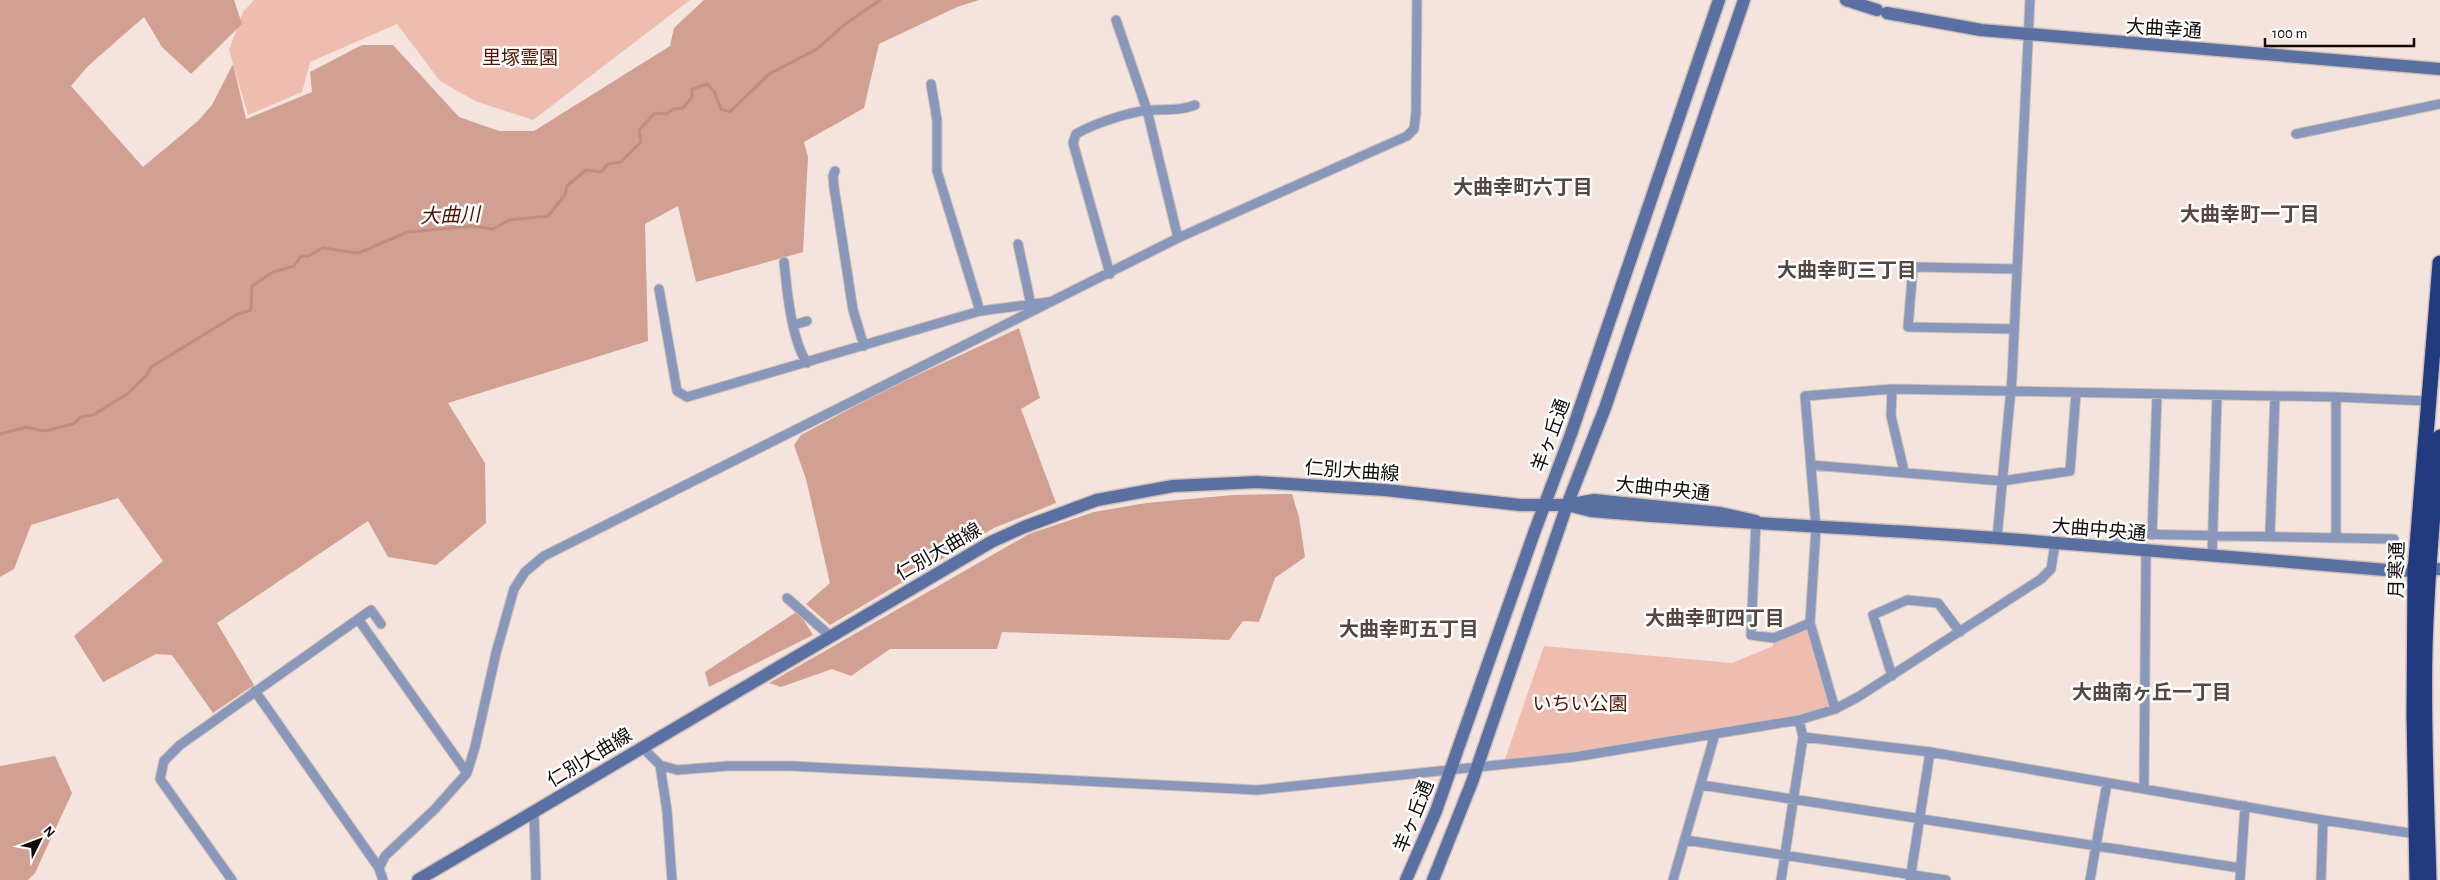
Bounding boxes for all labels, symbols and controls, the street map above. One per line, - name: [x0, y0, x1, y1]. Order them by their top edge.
- scale bar: [2265, 15, 2414, 47]
- street label: 大曲幸通: [2125, 16, 2203, 42]
- text: 100 m: [2272, 26, 2307, 41]
- park label: 里塚霊園: [482, 48, 558, 68]
- district label: 大曲幸町六丁目: [1453, 177, 1593, 198]
- water label: 大曲川: [420, 204, 482, 227]
- district label: 大曲幸町一丁目: [2180, 204, 2320, 225]
- district label: 大曲幸町三丁目: [1777, 260, 1917, 281]
- street label: 羊ヶ丘通: [1529, 396, 1573, 474]
- street label: 仁別大曲線: [1304, 458, 1400, 484]
- street label: 大曲中央通: [1615, 474, 1711, 504]
- street label: 大曲中央通: [2051, 516, 2147, 544]
- street label: 仁別大曲線: [892, 519, 985, 584]
- street label: 月寒通: [2386, 541, 2407, 599]
- district label: 大曲幸町四丁目: [1645, 608, 1785, 629]
- district label: 大曲幸町五丁目: [1339, 619, 1479, 640]
- district label: 大曲南ヶ丘一丁目: [2072, 682, 2232, 703]
- park label: いちい公園: [1532, 694, 1628, 714]
- street label: 仁別大曲線: [544, 725, 635, 791]
- street label: 羊ヶ丘通: [1390, 777, 1437, 855]
- north arrow: [15, 815, 65, 865]
- text: N: [40, 824, 57, 840]

